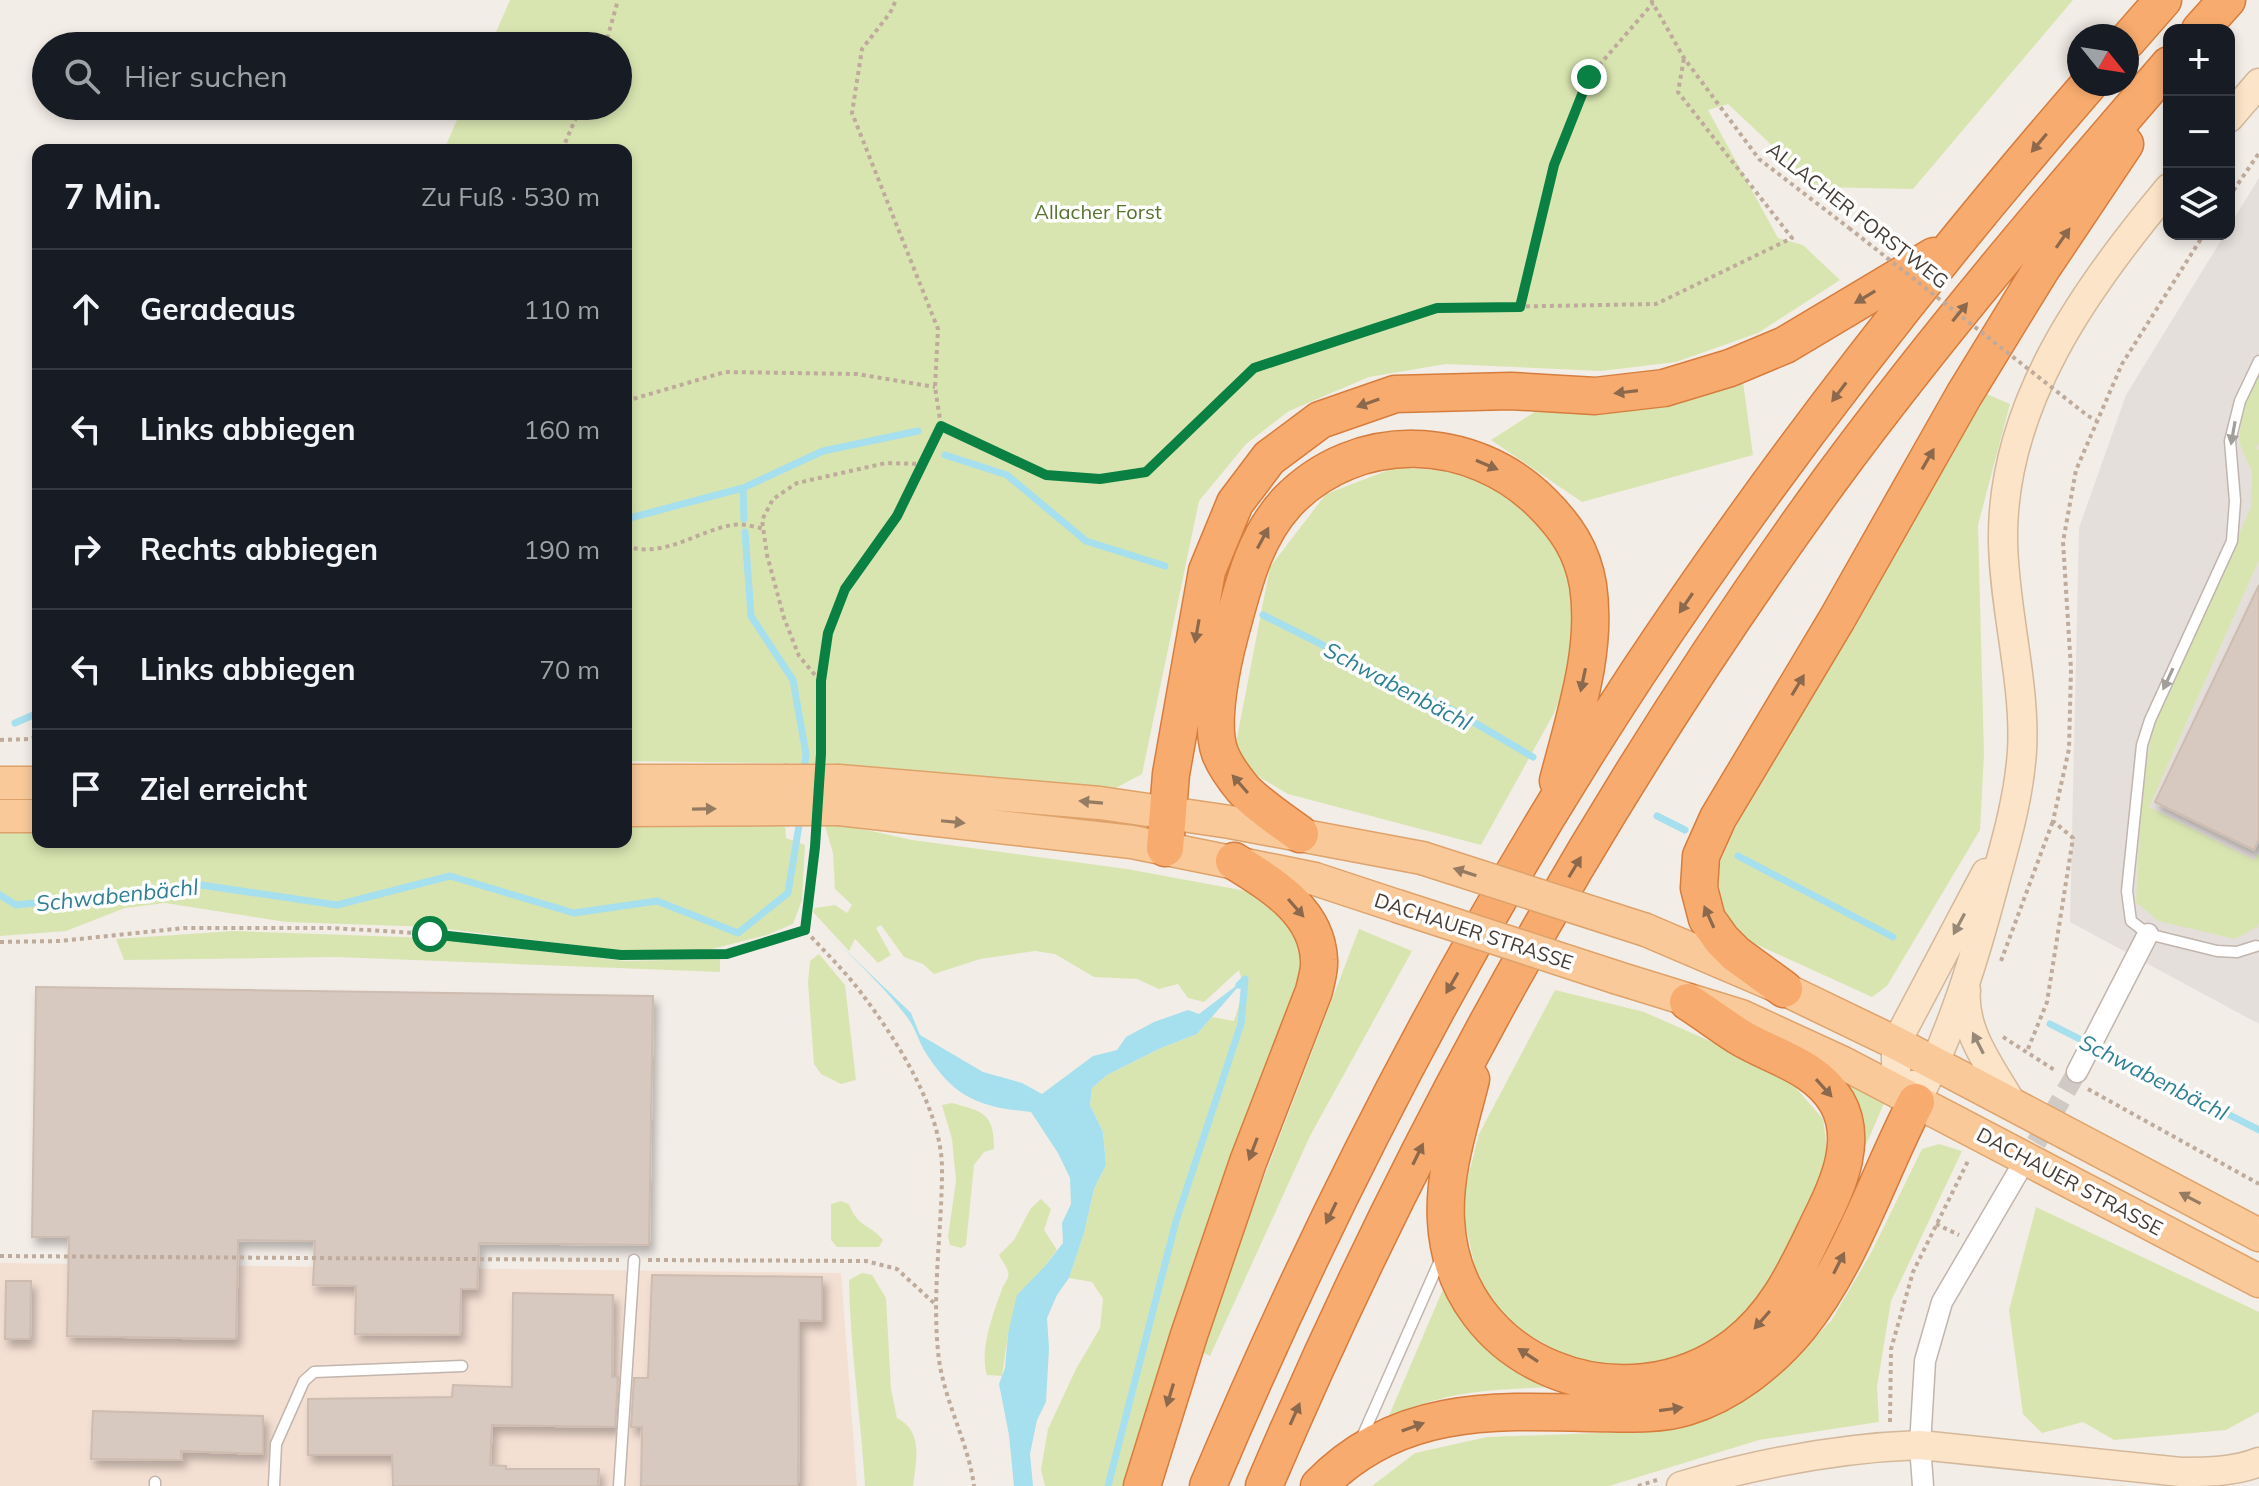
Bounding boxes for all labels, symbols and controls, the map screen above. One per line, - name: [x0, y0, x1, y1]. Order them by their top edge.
- north arrow: [2067, 24, 2139, 96]
- map controls: [2163, 24, 2235, 240]
- button: +: [2163, 24, 2235, 96]
- search box: [32, 32, 632, 120]
- icon: search: [60, 54, 104, 98]
- text: Hier suchen: [124, 57, 288, 95]
- route end: [1571, 59, 1607, 95]
- button: −: [2163, 96, 2235, 168]
- one-way arrow: [2031, 133, 2048, 153]
- street label: ALLACHER FORSTWEG: [1762, 136, 1954, 294]
- button: layers: [2163, 168, 2235, 240]
- text: 7 Min.: [64, 175, 161, 218]
- text: Zu Fuß · 530 m: [421, 180, 600, 213]
- park label: Allacher Forst: [1034, 199, 1162, 224]
- one-way arrow: [2055, 227, 2070, 248]
- icon: ahead: [64, 287, 108, 331]
- text: Geradeaus: [140, 290, 295, 328]
- one-way arrow: [1854, 290, 1876, 304]
- text: 110 m: [524, 293, 600, 326]
- one-way arrow: [1951, 302, 1968, 322]
- one-way arrow: [1831, 382, 1847, 402]
- one-way arrow: [1613, 386, 1638, 399]
- one-way arrow: [1356, 398, 1380, 410]
- icon: left: [64, 407, 108, 451]
- text: Links abbiegen: [140, 410, 356, 448]
- text: 160 m: [524, 413, 600, 446]
- one-way arrow: [2226, 421, 2238, 446]
- one-way arrow: [1921, 448, 1935, 471]
- one-way arrow: [1475, 458, 1499, 471]
- one-way arrow: [1256, 526, 1269, 549]
- icon: right: [64, 527, 108, 571]
- text: Rechts abbiegen: [140, 530, 378, 568]
- text: 190 m: [524, 533, 600, 566]
- one-way arrow: [1679, 592, 1694, 613]
- one-way arrow: [1190, 618, 1202, 643]
- water label: Schwabenbächl: [1319, 635, 1477, 737]
- icon: left: [64, 647, 108, 691]
- text: Links abbiegen: [140, 650, 356, 688]
- text: 70 m: [539, 653, 600, 686]
- one-way arrow: [1576, 667, 1589, 692]
- one-way arrow: [2162, 667, 2175, 691]
- one-way arrow: [1791, 674, 1805, 696]
- icon: arrive: [64, 767, 108, 811]
- text: Ziel erreicht: [140, 770, 307, 808]
- one-way arrow: [1232, 775, 1249, 795]
- one-way arrow: [1078, 796, 1103, 809]
- one-way arrow: [692, 803, 717, 815]
- one-way arrow: [941, 816, 966, 829]
- one-way arrow: [1568, 856, 1582, 878]
- one-way arrow: [1453, 865, 1477, 877]
- water label: Schwabenbächl: [34, 872, 200, 917]
- street label: DACHAUER STRASSE: [1372, 887, 1576, 975]
- one-way arrow: [1286, 898, 1304, 917]
- one-way arrow: [1702, 905, 1716, 929]
- one-way arrow: [1953, 913, 1967, 935]
- route start: [412, 916, 448, 952]
- one-way arrow: [1445, 972, 1459, 994]
- water label: Schwabenbächl: [2075, 1028, 2234, 1127]
- one-way arrow: [1971, 1031, 1985, 1054]
- one-way arrow: [1815, 1078, 1833, 1097]
- street label: DACHAUER STRASSE: [1973, 1121, 2167, 1241]
- one-way arrow: [1246, 1137, 1259, 1161]
- one-way arrow: [1411, 1142, 1424, 1165]
- one-way arrow: [2179, 1192, 2202, 1205]
- one-way arrow: [1324, 1202, 1338, 1225]
- one-way arrow: [1833, 1251, 1846, 1274]
- one-way arrow: [1754, 1310, 1771, 1330]
- one-way arrow: [1517, 1348, 1538, 1363]
- one-way arrow: [1163, 1384, 1176, 1408]
- one-way arrow: [1659, 1402, 1684, 1415]
- one-way arrow: [1288, 1403, 1302, 1426]
- one-way arrow: [1401, 1420, 1425, 1433]

